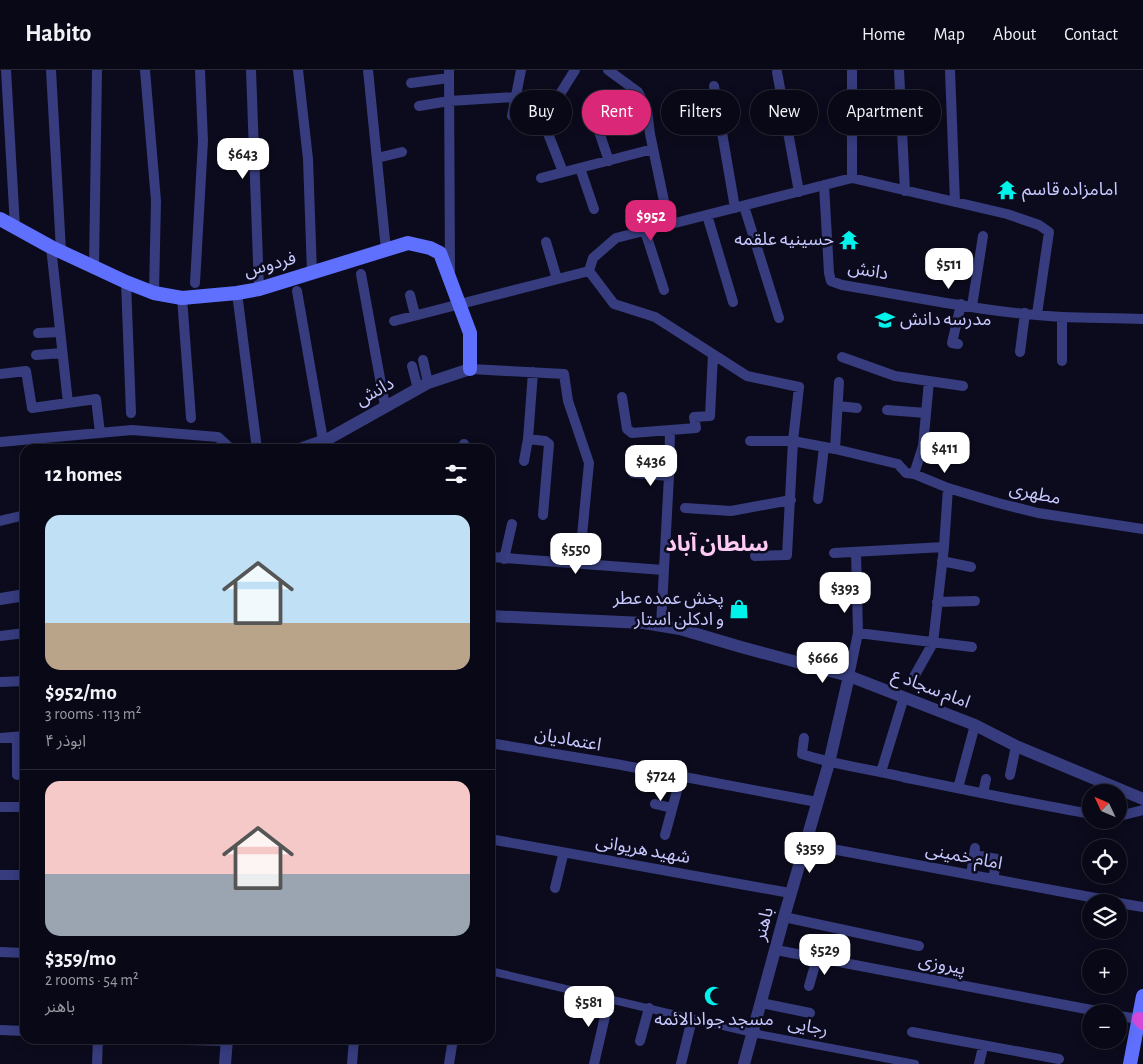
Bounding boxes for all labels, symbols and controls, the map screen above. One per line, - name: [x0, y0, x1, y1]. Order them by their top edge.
- text: Habito: [25, 22, 91, 46]
- text: Home: [862, 26, 905, 44]
- text: Map: [933, 26, 965, 44]
- text: About: [993, 26, 1036, 44]
- text: Contact: [1064, 26, 1118, 44]
- chip: Buy: [510, 90, 572, 135]
- chip: Rent: [582, 90, 651, 135]
- chip: Filters: [661, 90, 740, 135]
- chip: New: [750, 90, 818, 135]
- chip: Apartment: [828, 90, 941, 135]
- pin: $643: [213, 138, 273, 180]
- text: $643: [228, 146, 258, 162]
- temple icon: امامزاده قاسم: [996, 179, 1018, 201]
- place label: امامزاده قاسم: [1022, 181, 1118, 202]
- pin: $952: [621, 200, 681, 242]
- text: $952: [636, 208, 666, 224]
- temple icon: حسینیه علقمه: [838, 229, 860, 251]
- place label: حسینیه علقمه: [734, 231, 834, 249]
- pin: $511: [919, 248, 979, 290]
- street label: فردوس: [242, 249, 298, 282]
- text: $511: [936, 256, 962, 272]
- street label: دانش: [846, 259, 890, 284]
- school or university icon: مدرسه دانش: [874, 309, 896, 331]
- place label: مدرسه دانش: [900, 311, 991, 330]
- street label: دانش: [353, 374, 398, 411]
- pin: $411: [915, 432, 975, 474]
- text: $411: [932, 440, 958, 456]
- pin: $436: [621, 444, 681, 487]
- text: $436: [636, 453, 666, 469]
- icon: filters: [442, 460, 470, 488]
- text: 12 homes: [45, 464, 122, 485]
- street label: مطهری: [1007, 480, 1062, 509]
- pin: $550: [546, 532, 606, 575]
- district label: سلطان آباد: [665, 532, 769, 556]
- text: $550: [561, 541, 591, 557]
- icon: home: [213, 548, 303, 638]
- pin: $393: [815, 572, 875, 614]
- text: $393: [831, 580, 859, 596]
- place label: پخش عمده عطر و ادکلن استار: [612, 590, 724, 630]
- shop icon: پخش عمده عطر و ادکلن استار: [728, 598, 750, 620]
- pin: $666: [793, 642, 853, 684]
- text: $666: [808, 650, 838, 666]
- street label: امام سجاد ع: [888, 666, 973, 716]
- text: $952/mo: [45, 682, 117, 703]
- text: 3 rooms · 113 m²: [45, 706, 141, 722]
- street label: اعتمادیان: [533, 725, 603, 756]
- text: ابوذر ۴: [45, 733, 86, 749]
- pin: $724: [631, 760, 691, 802]
- text: $724: [646, 768, 676, 784]
- north arrow: [1082, 784, 1128, 829]
- map controls: [1082, 784, 1127, 1049]
- icon: home: [213, 813, 303, 903]
- pin: $359: [780, 832, 840, 874]
- street label: شهید هریوانی: [594, 833, 692, 868]
- button: locate: [1082, 839, 1127, 884]
- text: $359: [796, 840, 824, 856]
- street label: امام خمینی: [923, 841, 1004, 877]
- button: layers: [1082, 894, 1127, 939]
- street label: باهنر: [751, 905, 778, 944]
- pin: $529: [795, 934, 855, 976]
- text: $529: [810, 942, 840, 958]
- text: $359/mo: [45, 948, 116, 969]
- button: +: [1082, 949, 1127, 994]
- street label: پیروزی: [917, 952, 967, 979]
- text: 2 rooms · 54 m²: [45, 972, 139, 988]
- mosque icon: مسجد جوادالائمه: [703, 985, 725, 1007]
- pin: $581: [559, 986, 619, 1028]
- text: $581: [575, 994, 603, 1010]
- text: باهنر: [45, 999, 75, 1015]
- button: −: [1082, 1004, 1127, 1049]
- place label: مسجد جوادالائمه: [654, 1011, 774, 1030]
- street label: رجایی: [786, 1014, 830, 1041]

